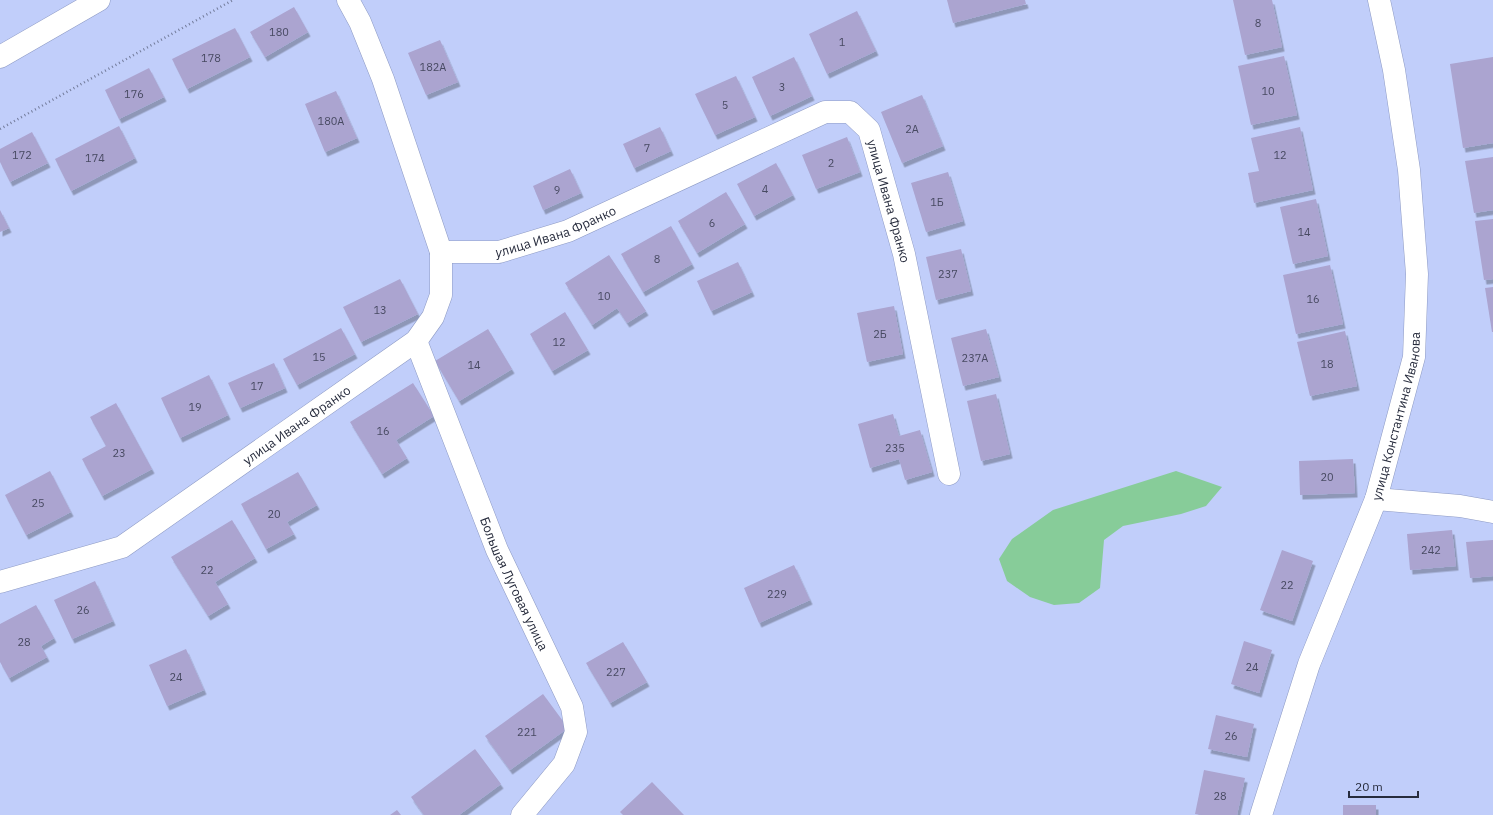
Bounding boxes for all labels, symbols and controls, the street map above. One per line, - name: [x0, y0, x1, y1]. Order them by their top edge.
- house number: 8: [1255, 16, 1261, 30]
- house number: 180: [269, 25, 289, 39]
- house number: 1: [839, 35, 846, 49]
- house number: 178: [201, 51, 221, 65]
- house number: 182А: [420, 60, 446, 74]
- house number: 3: [779, 80, 785, 94]
- house number: 10: [1261, 84, 1275, 98]
- house number: 176: [124, 87, 144, 101]
- house number: 5: [722, 98, 728, 112]
- house number: 180А: [318, 114, 344, 128]
- house number: 2А: [905, 122, 919, 136]
- street label: улица Ивана Франко: [863, 137, 914, 264]
- house number: 7: [644, 141, 650, 155]
- house number: 172: [12, 148, 32, 162]
- house number: 12: [1273, 148, 1287, 162]
- house number: 174: [85, 151, 105, 165]
- house number: 2: [828, 156, 834, 170]
- house number: 4: [762, 182, 769, 196]
- house number: 9: [554, 183, 560, 197]
- house number: 1Б: [930, 195, 944, 209]
- street label: улица Ивана Франко: [495, 202, 619, 261]
- house number: 6: [709, 216, 715, 230]
- house number: 14: [1297, 225, 1311, 239]
- house number: 8: [654, 252, 660, 266]
- house number: 237: [938, 267, 958, 281]
- house number: 10: [597, 289, 611, 303]
- house number: 16: [1306, 292, 1320, 306]
- house number: 13: [373, 303, 387, 317]
- house number: 2Б: [873, 327, 887, 341]
- street label: улица Константина Иванова: [1368, 331, 1424, 503]
- house number: 12: [552, 335, 566, 349]
- house number: 15: [312, 350, 326, 364]
- house number: 237А: [962, 351, 988, 365]
- house number: 18: [1320, 357, 1334, 371]
- house number: 14: [467, 358, 481, 372]
- house number: 17: [250, 379, 264, 393]
- street label: улица Ивана Франко: [240, 382, 354, 469]
- house number: 19: [188, 400, 202, 414]
- house number: 16: [376, 424, 390, 438]
- house number: 235: [885, 441, 905, 455]
- house number: 23: [112, 446, 126, 460]
- house number: 20: [1320, 470, 1334, 484]
- house number: 25: [31, 496, 45, 510]
- house number: 20: [267, 507, 281, 521]
- street label: Большая Луговая улица: [476, 515, 552, 654]
- house number: 242: [1421, 543, 1441, 557]
- house number: 22: [200, 563, 214, 577]
- house number: 22: [1280, 578, 1294, 592]
- house number: 229: [767, 587, 787, 601]
- house number: 26: [76, 603, 90, 617]
- house number: 28: [17, 635, 31, 649]
- house number: 24: [1245, 660, 1259, 674]
- house number: 227: [606, 665, 626, 679]
- house number: 24: [169, 670, 183, 684]
- house number: 221: [517, 725, 537, 739]
- house number: 26: [1224, 729, 1238, 743]
- scale bar: [1349, 773, 1418, 799]
- text: 20 m: [1355, 779, 1383, 794]
- house number: 28: [1213, 789, 1227, 803]

